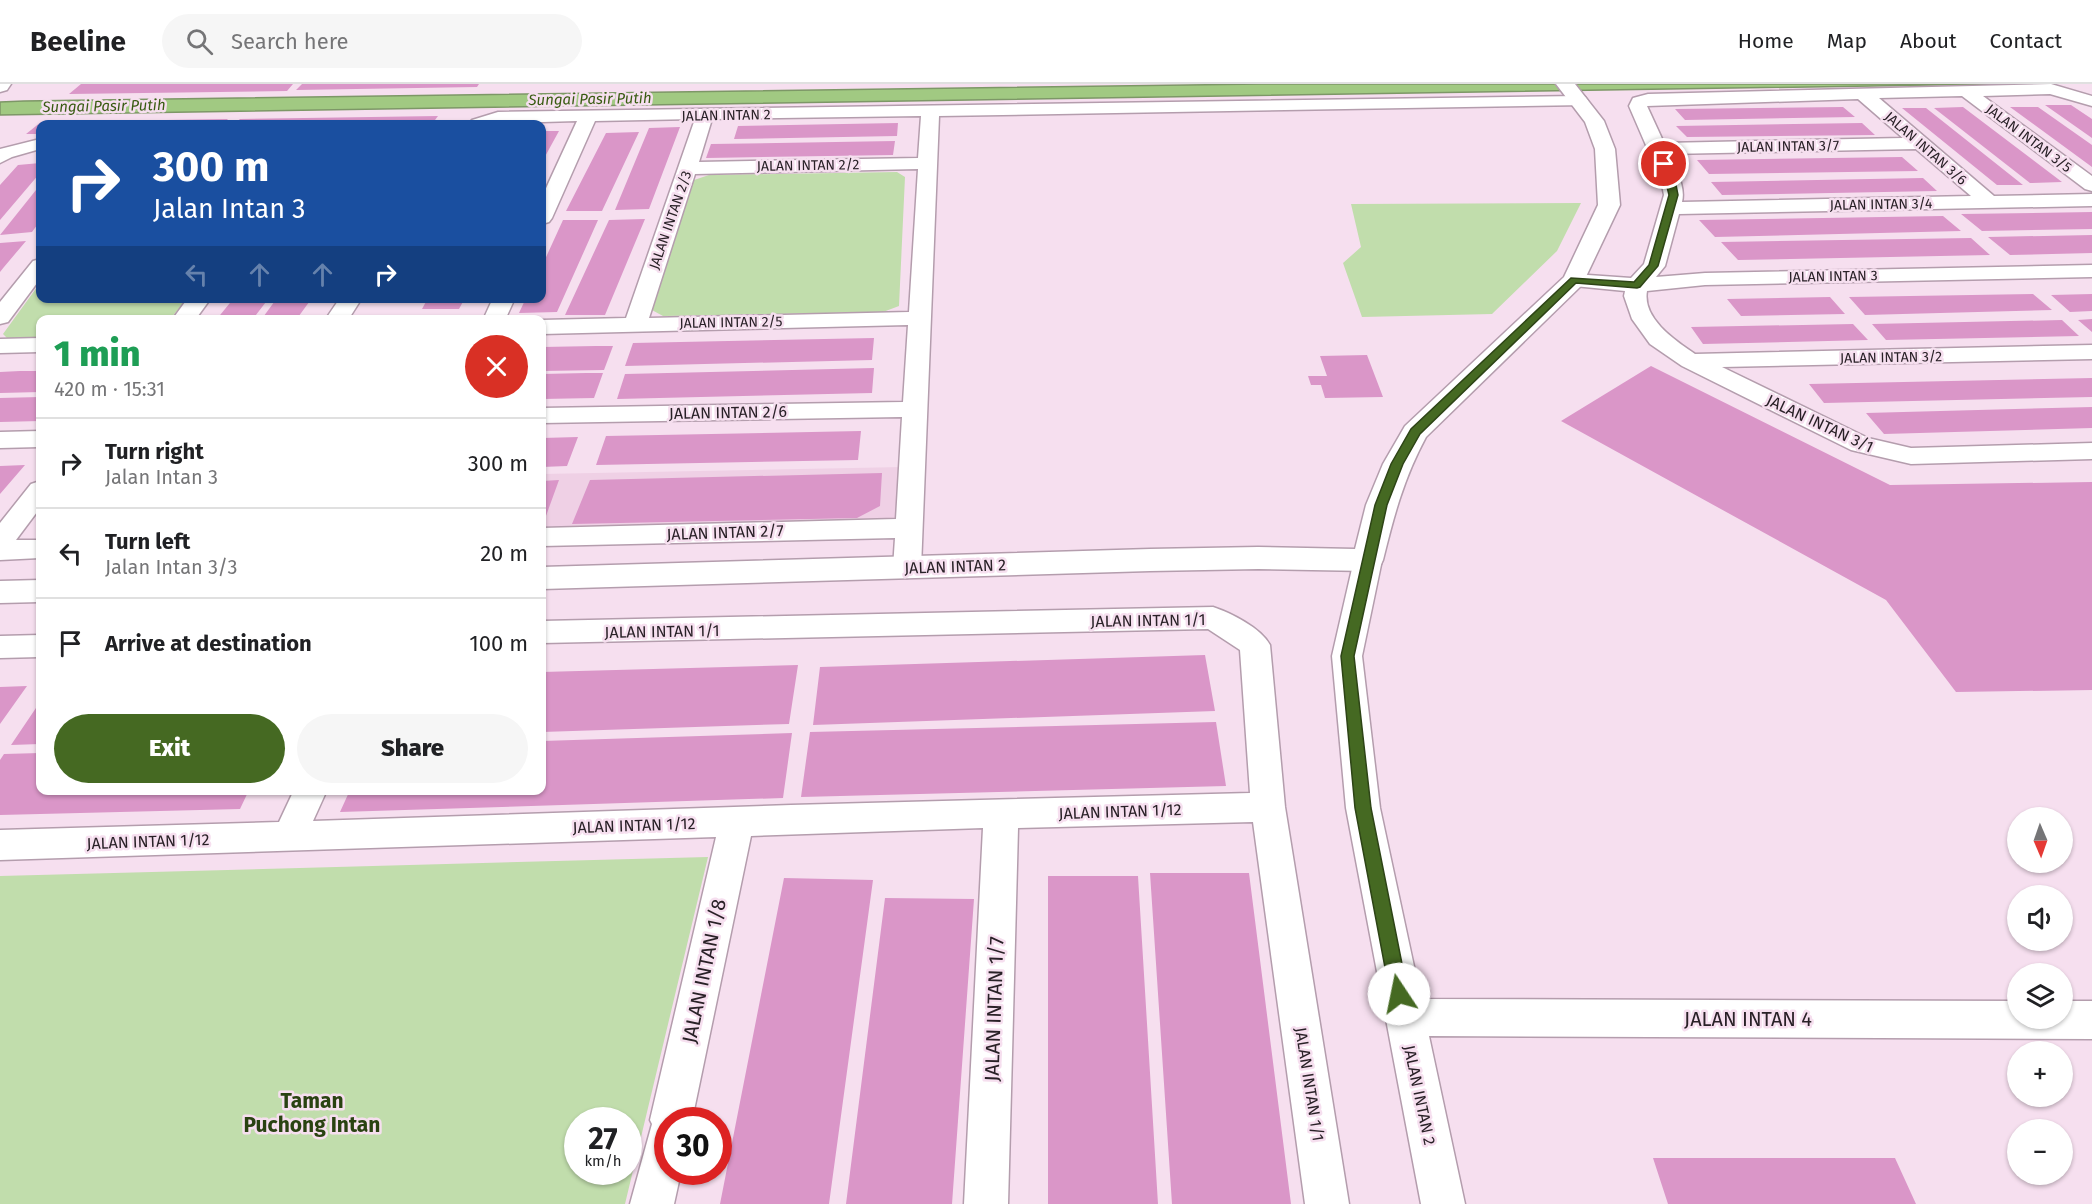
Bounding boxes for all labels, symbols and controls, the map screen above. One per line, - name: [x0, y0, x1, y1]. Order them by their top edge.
- search box: [162, 14, 582, 68]
- text: Beeline: [30, 25, 126, 58]
- icon: search: [183, 25, 216, 58]
- text: Search here: [231, 28, 349, 55]
- text: Home: [1738, 28, 1794, 54]
- text: Map: [1827, 28, 1867, 54]
- text: About: [1900, 28, 1957, 54]
- text: Contact: [1990, 28, 2062, 54]
- water label: Sungai Pasir Putih: [527, 89, 652, 109]
- water label: Sungai Pasir Putih: [41, 96, 166, 116]
- street label: JALAN INTAN 3/5: [1983, 101, 2075, 176]
- street label: JALAN INTAN 2: [681, 106, 771, 125]
- street label: JALAN INTAN 3/6: [1881, 108, 1970, 189]
- street label: JALAN INTAN 3/7: [1737, 137, 1839, 156]
- pin: [1638, 138, 1689, 189]
- text: 300 m: [153, 142, 269, 192]
- icon: right: [54, 144, 132, 222]
- icon: arrive: [1647, 147, 1680, 180]
- street label: JALAN INTAN 2/2: [757, 156, 860, 175]
- street label: JALAN INTAN 2/3: [646, 169, 695, 272]
- text: Jalan Intan 3: [153, 193, 306, 225]
- street label: JALAN INTAN 3/4: [1829, 195, 1933, 214]
- icon: left: [180, 258, 213, 291]
- icon: ahead: [243, 258, 276, 291]
- icon: ahead: [306, 258, 339, 291]
- icon: right: [369, 258, 402, 291]
- street label: JALAN INTAN 3: [1788, 267, 1878, 286]
- street label: JALAN INTAN 2/5: [679, 313, 783, 332]
- text: 1 min: [54, 332, 140, 376]
- button: close: [465, 335, 528, 398]
- street label: JALAN INTAN 3/2: [1840, 348, 1942, 367]
- text: 420 m · 15:31: [54, 377, 165, 401]
- street label: JALAN INTAN 3/1: [1763, 390, 1876, 457]
- street label: JALAN INTAN 2/6: [669, 402, 787, 423]
- text: Turn right: [105, 438, 204, 465]
- icon: right: [54, 447, 87, 480]
- text: 300 m: [468, 450, 528, 477]
- text: Jalan Intan 3: [105, 465, 218, 489]
- street label: JALAN INTAN 2/7: [666, 521, 784, 544]
- text: Turn left: [105, 528, 190, 555]
- icon: left: [54, 537, 87, 570]
- text: 20 m: [480, 540, 528, 567]
- text: Jalan Intan 3/3: [105, 555, 237, 579]
- street label: JALAN INTAN 2: [904, 555, 1006, 578]
- street label: JALAN INTAN 1/1: [1090, 610, 1206, 631]
- street label: JALAN INTAN 1/1: [604, 621, 720, 642]
- icon: arrive: [54, 627, 87, 660]
- text: Arrive at destination: [105, 630, 312, 657]
- text: 100 m: [469, 630, 528, 657]
- button: Exit: [54, 714, 285, 783]
- button: Share: [297, 714, 528, 783]
- street label: JALAN INTAN 1/12: [1058, 800, 1182, 823]
- north arrow: [2007, 807, 2073, 873]
- map controls: [2007, 807, 2073, 1185]
- street label: JALAN INTAN 1/12: [572, 814, 696, 837]
- street label: JALAN INTAN 1/12: [86, 830, 210, 853]
- button: sound: [2007, 885, 2073, 951]
- street label: JALAN INTAN 1/8: [677, 897, 731, 1045]
- street label: JALAN INTAN 1/7: [979, 936, 1009, 1082]
- position arrow: [1367, 962, 1431, 1026]
- button: layers: [2007, 963, 2073, 1029]
- street label: JALAN INTAN 4: [1684, 1007, 1812, 1031]
- street label: JALAN INTAN 1/1: [1291, 1026, 1328, 1142]
- button: +: [2007, 1041, 2073, 1107]
- street label: JALAN INTAN 2: [1400, 1043, 1439, 1147]
- district label: Taman Puchong Intan: [244, 1088, 380, 1138]
- speed limit sign: 30: [654, 1107, 732, 1185]
- button: −: [2007, 1119, 2073, 1185]
- text: 27: [588, 1121, 618, 1157]
- text: km/h: [584, 1152, 622, 1170]

